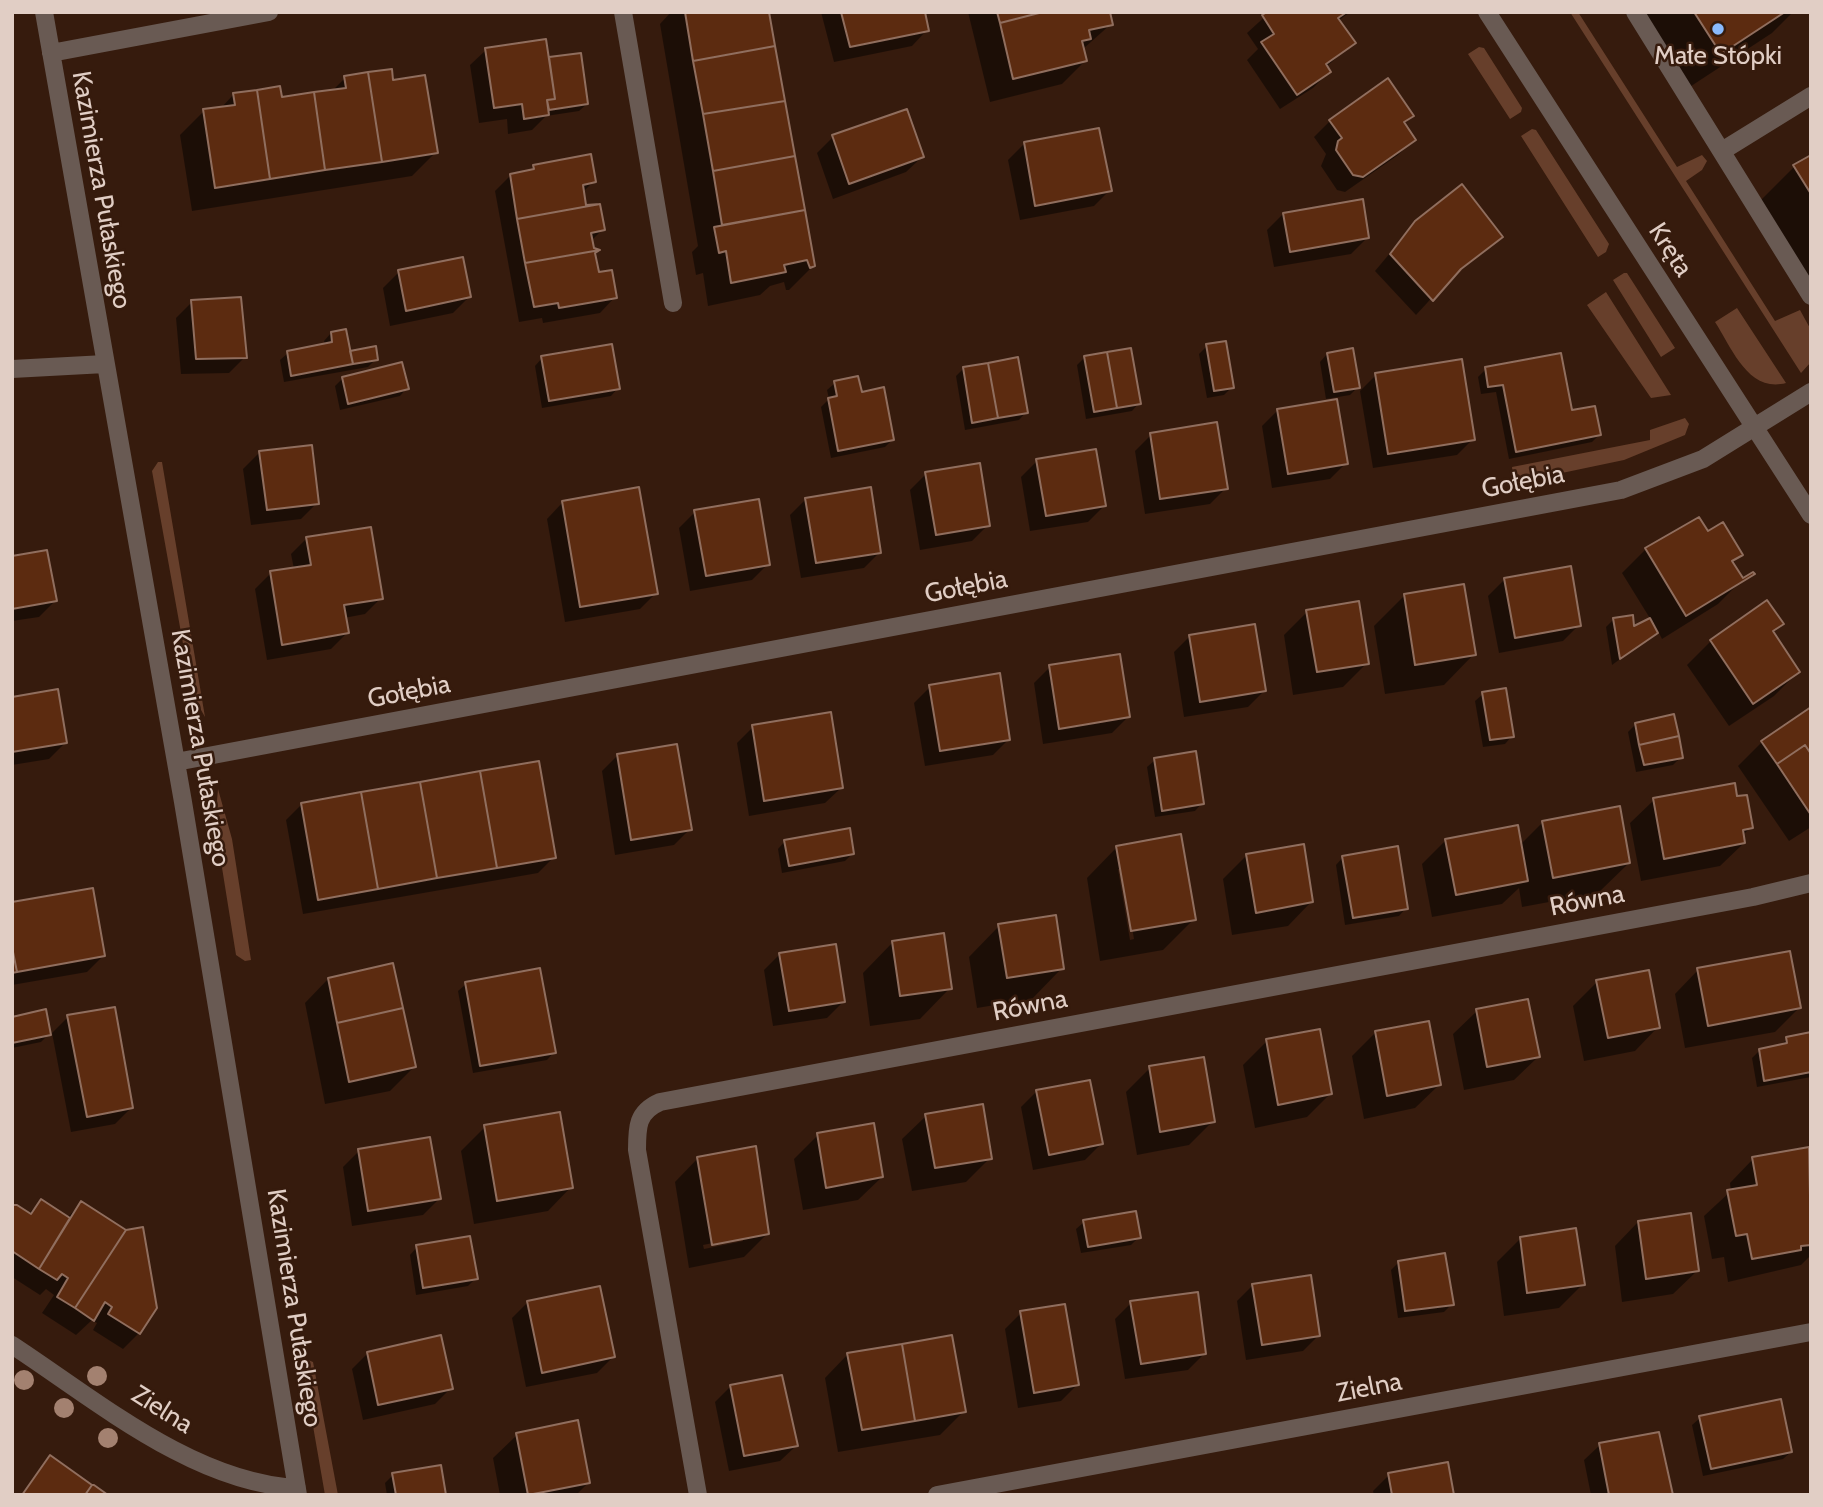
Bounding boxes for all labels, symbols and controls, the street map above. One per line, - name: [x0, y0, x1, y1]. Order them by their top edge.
- marker: Małe Stópki: [1710, 21, 1726, 37]
- place label: Małe Stópki: [1654, 40, 1782, 72]
- street label: Kazimierza Pułaskiego: [65, 69, 137, 311]
- street label: Kręta: [1641, 217, 1699, 283]
- street label: Gołębia: [1479, 459, 1567, 505]
- street label: Gołębia: [922, 564, 1010, 610]
- street label: Kazimierza Pułaskiego: [164, 627, 236, 869]
- street label: Gołębia: [365, 669, 453, 715]
- street label: Równa: [1547, 879, 1627, 923]
- street label: Równa: [990, 984, 1070, 1028]
- street label: Kazimierza Pułaskiego: [260, 1187, 328, 1429]
- street label: Zielna: [1334, 1366, 1404, 1410]
- street label: Zielna: [126, 1379, 198, 1441]

